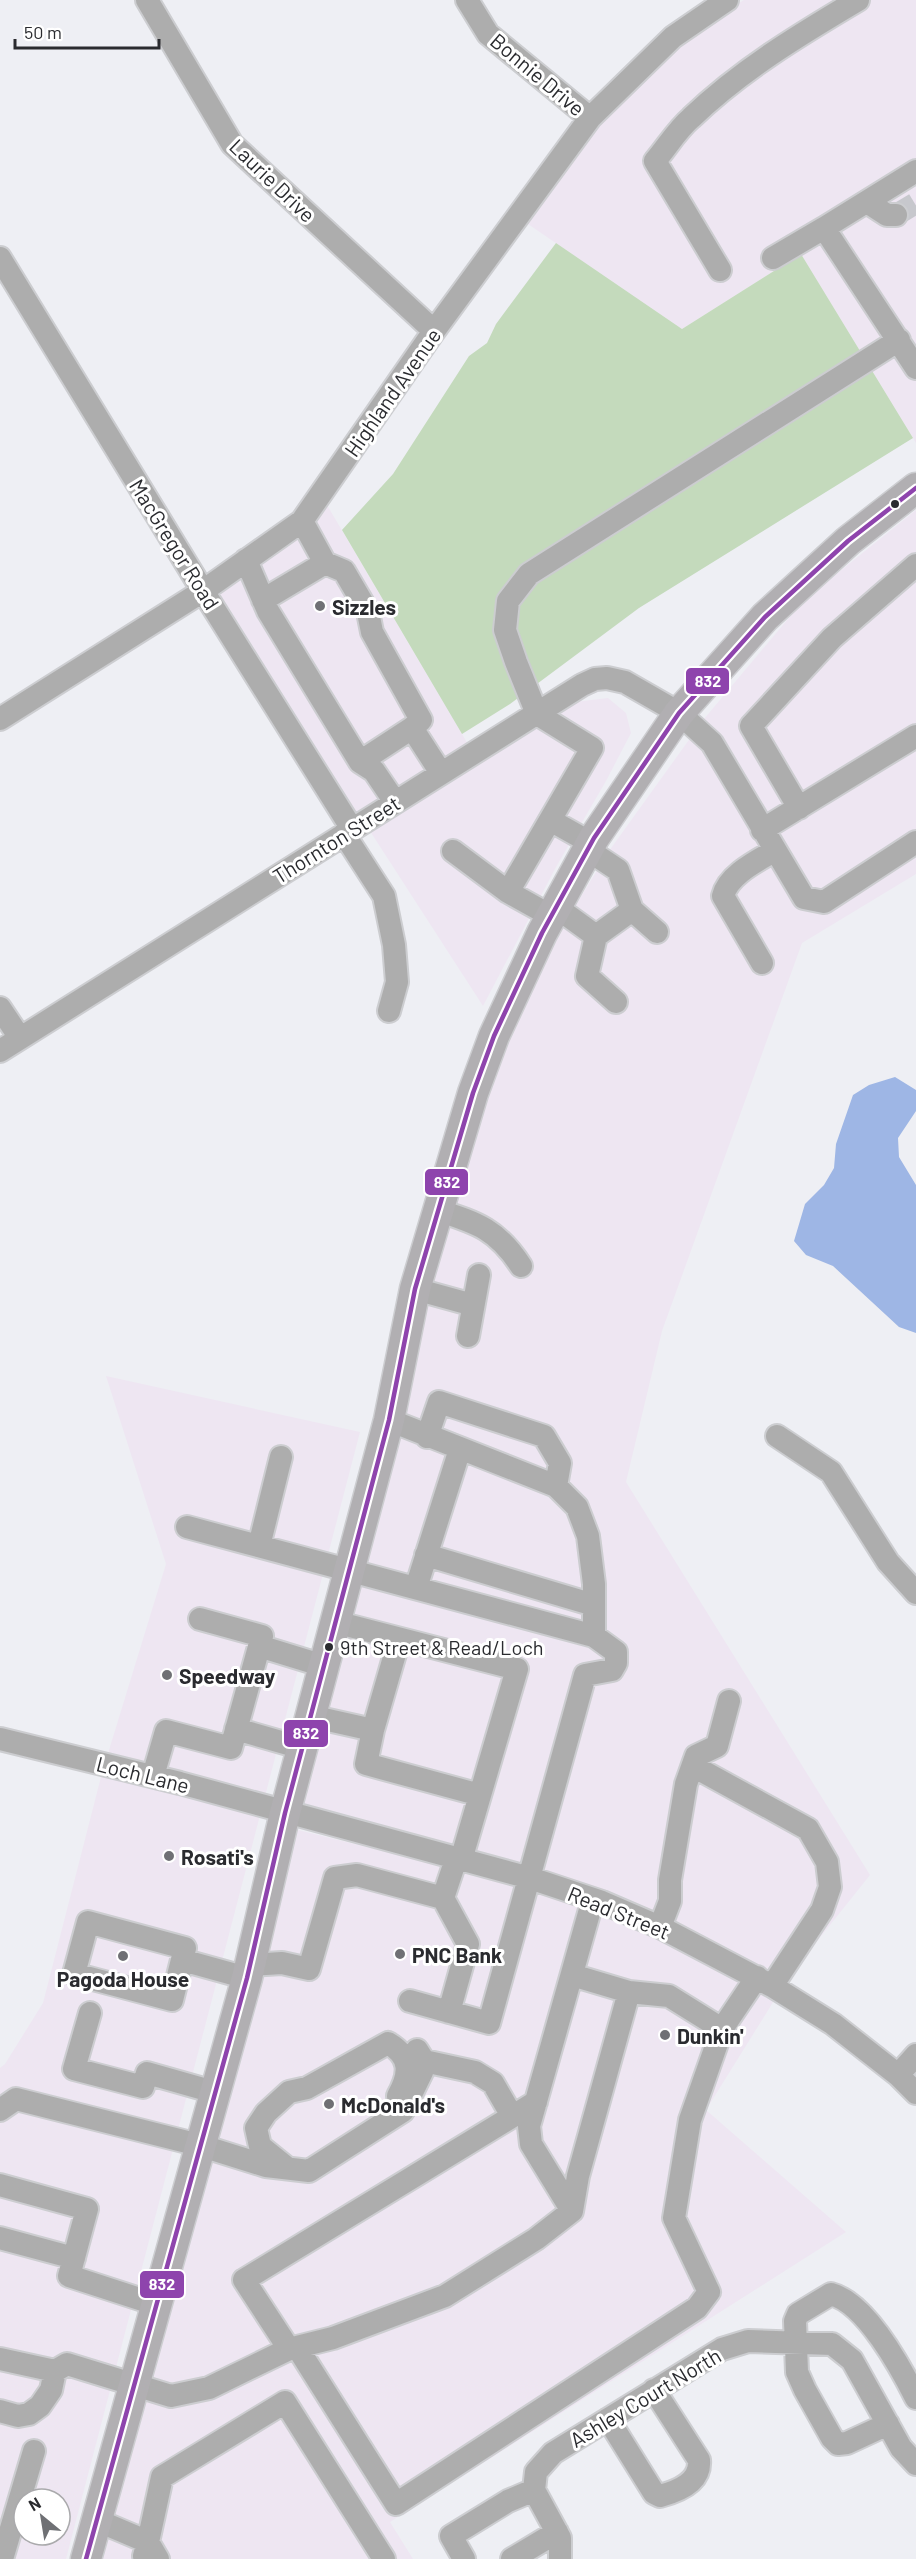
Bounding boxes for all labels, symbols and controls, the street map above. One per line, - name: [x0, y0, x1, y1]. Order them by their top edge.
- scale bar: [15, 12, 159, 50]
- text: 50 m: [24, 21, 62, 43]
- street label: Bonnie Drive: [486, 28, 590, 120]
- street label: Laurie Drive: [225, 133, 321, 227]
- street label: Highland Avenue: [339, 323, 445, 461]
- street label: MacGregor Road: [125, 474, 225, 614]
- unlabelled marker: [889, 498, 901, 510]
- place label: Sizzles: [332, 594, 396, 619]
- marker: Sizzles: [313, 599, 327, 613]
- line badge: 832: [685, 667, 730, 695]
- text: 832: [695, 671, 721, 690]
- street label: Thornton Street: [268, 790, 404, 888]
- line badge: 832: [424, 1168, 469, 1196]
- text: 832: [434, 1172, 460, 1191]
- place label: 9th Street & Read/Loch: [340, 1635, 544, 1659]
- marker: 9th Street & Read/Loch: [323, 1641, 335, 1653]
- place label: Speedway: [179, 1663, 276, 1688]
- marker: Speedway: [160, 1668, 174, 1682]
- line badge: 832: [283, 1719, 329, 1748]
- text: 832: [293, 1723, 319, 1742]
- street label: Loch Lane: [94, 1750, 192, 1798]
- place label: Rosati's: [181, 1844, 254, 1869]
- marker: Rosati's: [162, 1849, 176, 1863]
- street label: Read Street: [564, 1880, 674, 1944]
- place label: PNC Bank: [412, 1942, 502, 1967]
- marker: PNC Bank: [393, 1947, 407, 1961]
- marker: Pagoda House: [116, 1949, 130, 1963]
- place label: Pagoda House: [57, 1966, 189, 1991]
- place label: Dunkin': [677, 2023, 744, 2048]
- marker: Dunkin': [658, 2028, 672, 2042]
- place label: McDonald's: [341, 2092, 445, 2117]
- marker: McDonald's: [322, 2097, 336, 2111]
- line badge: 832: [139, 2270, 185, 2299]
- text: 832: [149, 2274, 175, 2293]
- street label: Ashley Court North: [565, 2342, 725, 2452]
- north arrow: [12, 2487, 72, 2547]
- text: N: [25, 2493, 44, 2514]

